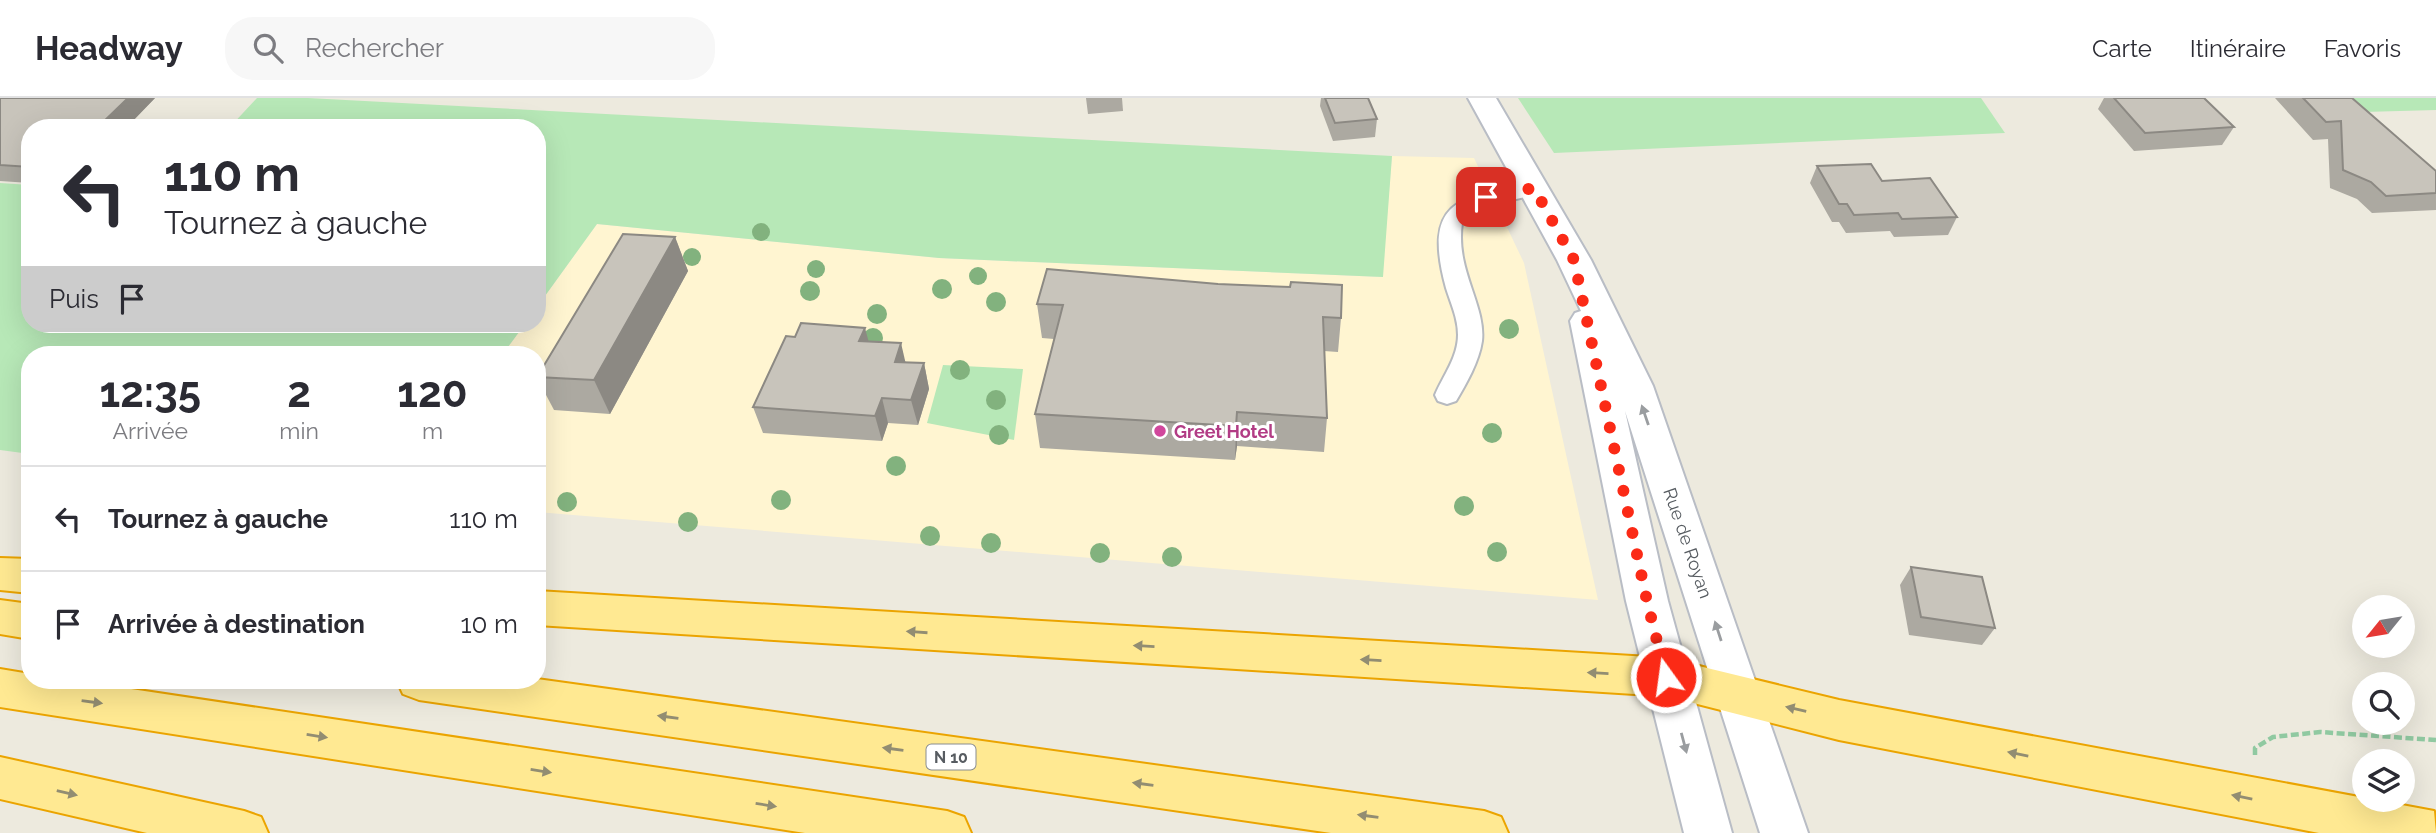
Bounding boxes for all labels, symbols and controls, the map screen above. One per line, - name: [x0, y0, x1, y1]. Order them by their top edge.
- search box: [225, 17, 715, 80]
- text: Headway: [35, 29, 183, 68]
- icon: search: [249, 29, 287, 67]
- text: Rechercher: [305, 33, 444, 63]
- text: Carte: [2092, 34, 2152, 63]
- text: Itinéraire: [2190, 34, 2286, 63]
- text: Favoris: [2324, 34, 2401, 63]
- text: 110 m: [164, 145, 300, 202]
- icon: left: [49, 147, 140, 238]
- pin: [1456, 167, 1516, 227]
- icon: arrive: [1467, 178, 1505, 216]
- text: Tournez à gauche: [164, 204, 427, 241]
- icon: arrive: [113, 280, 151, 318]
- text: Puis: [49, 284, 99, 314]
- text: 12:35: [99, 368, 201, 417]
- text: 2: [287, 368, 311, 417]
- text: 120: [397, 368, 468, 417]
- one-way arrow: [1639, 405, 1650, 426]
- text: Arrivée: [112, 417, 188, 444]
- text: min: [279, 417, 319, 444]
- text: m: [422, 417, 443, 444]
- place label: Greet Hotel: [1174, 421, 1274, 442]
- marker: Greet Hotel: [1152, 423, 1168, 439]
- street label: Rue de Royan: [1659, 485, 1717, 601]
- icon: left: [49, 500, 87, 538]
- text: Tournez à gauche: [108, 504, 328, 534]
- text: 110 m: [449, 504, 518, 534]
- north arrow: [2352, 595, 2415, 658]
- map controls: [2352, 595, 2415, 812]
- icon: arrive: [49, 605, 87, 643]
- text: Arrivée à destination: [108, 609, 365, 639]
- text: 10 m: [460, 609, 518, 639]
- one-way arrow: [1712, 620, 1722, 641]
- one-way arrow: [906, 626, 928, 637]
- one-way arrow: [1133, 640, 1155, 651]
- position arrow: [1629, 640, 1703, 714]
- one-way arrow: [1360, 654, 1382, 665]
- one-way arrow: [1587, 667, 1609, 678]
- button: search: [2352, 672, 2415, 735]
- one-way arrow: [81, 696, 103, 707]
- one-way arrow: [1785, 703, 1807, 714]
- one-way arrow: [657, 711, 679, 722]
- one-way arrow: [306, 731, 328, 742]
- one-way arrow: [1679, 732, 1690, 754]
- one-way arrow: [882, 743, 904, 754]
- road number: N 10: [926, 744, 976, 770]
- one-way arrow: [2007, 749, 2029, 760]
- button: layers: [2352, 749, 2415, 812]
- one-way arrow: [531, 766, 553, 777]
- one-way arrow: [1132, 779, 1154, 790]
- one-way arrow: [56, 788, 78, 799]
- one-way arrow: [2231, 791, 2253, 802]
- one-way arrow: [755, 800, 777, 811]
- one-way arrow: [1357, 811, 1379, 822]

